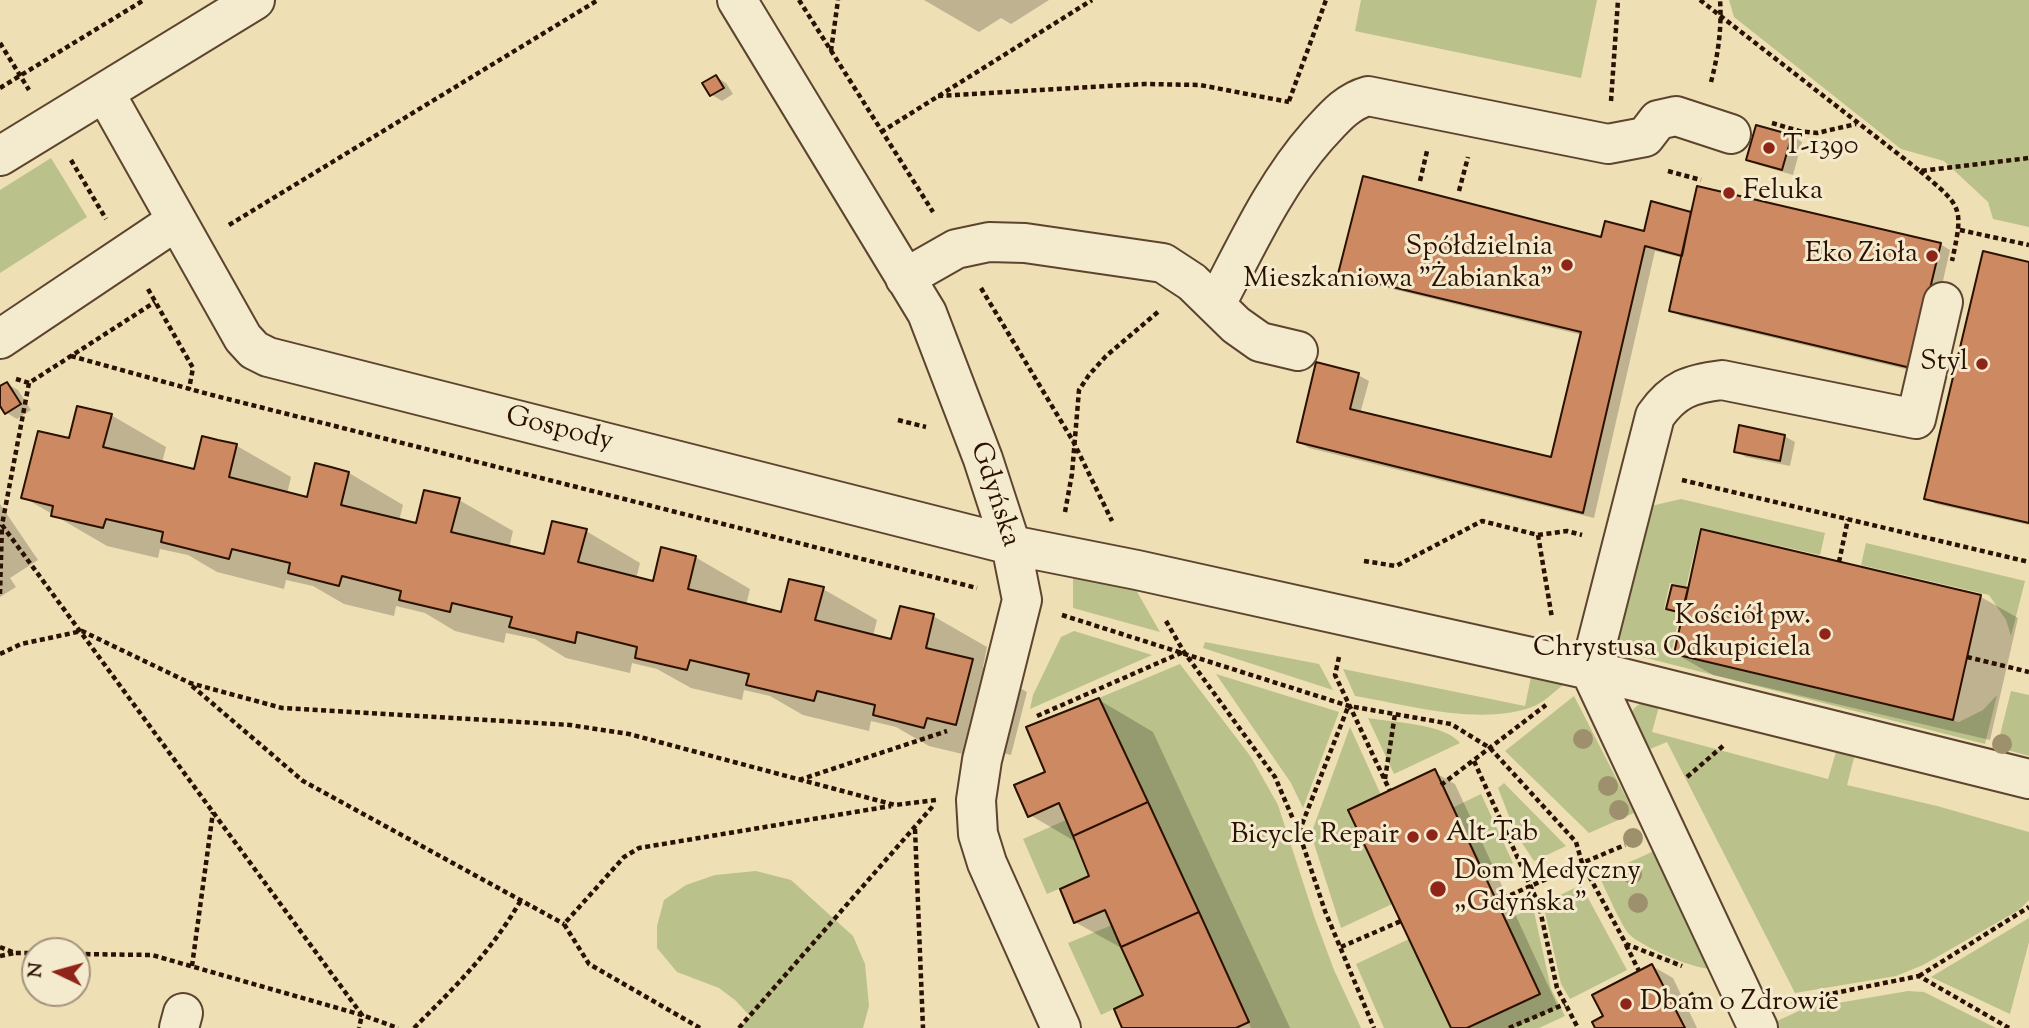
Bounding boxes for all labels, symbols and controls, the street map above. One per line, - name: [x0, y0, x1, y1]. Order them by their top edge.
- place label: T-1390: [1783, 131, 1858, 165]
- marker: T-1390: [1761, 140, 1777, 156]
- place label: Feluka: [1743, 176, 1823, 210]
- marker: Feluka: [1721, 185, 1737, 201]
- place label: Spółdzielnia Mieszkaniowa "Żabianka": [1243, 232, 1553, 298]
- place label: Eko Zioła: [1805, 239, 1918, 273]
- marker: Eko Zioła: [1924, 248, 1940, 264]
- marker: Spółdzielnia Mieszkaniowa "Żabianka": [1559, 257, 1575, 273]
- place label: Styl: [1920, 347, 1968, 381]
- marker: Styl: [1974, 356, 1990, 372]
- street label: Gospody: [502, 401, 616, 461]
- street label: Gdyńska: [960, 438, 1026, 552]
- place label: Kościół pw. Chrystusa Odkupiciela: [1533, 601, 1811, 667]
- marker: Kościół pw. Chrystusa Odkupiciela: [1817, 626, 1833, 642]
- place label: Alt-Tab: [1446, 818, 1538, 852]
- place label: Bicycle Repair: [1230, 820, 1399, 854]
- marker: Alt-Tab: [1424, 827, 1440, 843]
- marker: Bicycle Repair: [1405, 829, 1421, 845]
- place label: Dom Medyczny „Gdyńska”: [1454, 856, 1641, 922]
- marker: Dom Medyczny „Gdyńska”: [1428, 879, 1448, 899]
- north arrow: [21, 937, 91, 1007]
- text: N: [22, 962, 51, 979]
- place label: Dbam o Zdrowie: [1640, 987, 1839, 1021]
- marker: Dbam o Zdrowie: [1618, 996, 1634, 1012]

